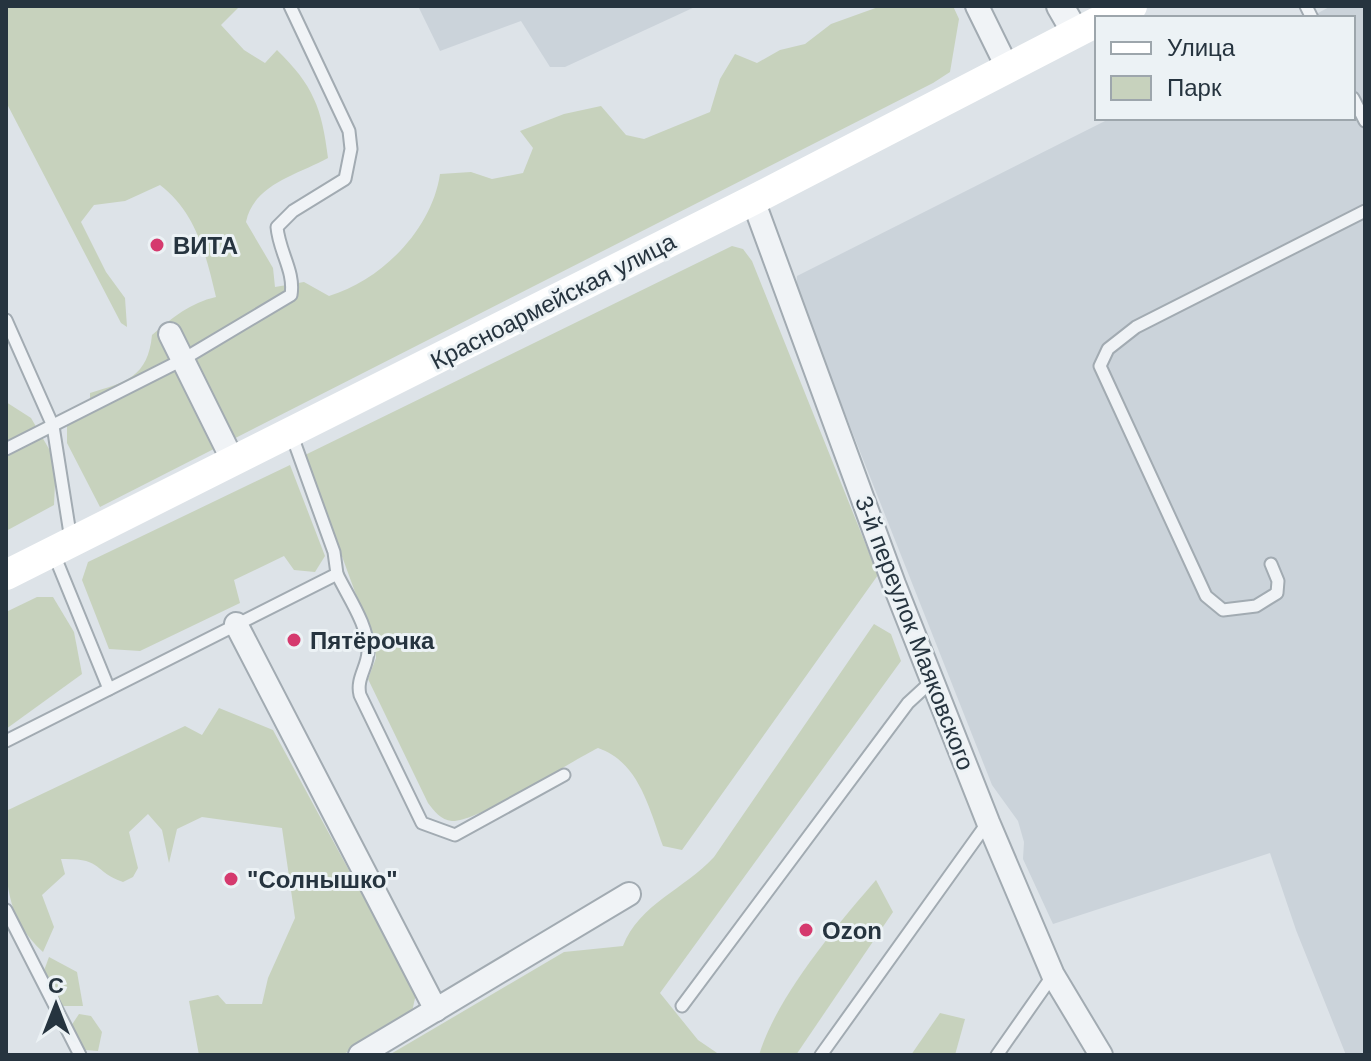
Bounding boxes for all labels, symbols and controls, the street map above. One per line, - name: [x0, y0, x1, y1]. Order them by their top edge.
- legend: [1095, 16, 1355, 120]
- text: Улица: [1167, 34, 1236, 61]
- text: Парк: [1167, 74, 1222, 101]
- street label: Красноармейская улица: [426, 227, 681, 375]
- place label: ВИТА: [173, 232, 238, 259]
- marker: ВИТА: [148, 236, 166, 254]
- street label: 3-й переулок Маяковского: [850, 492, 980, 774]
- place label: Пятёрочка: [310, 627, 435, 654]
- marker: Пятёрочка: [285, 631, 303, 649]
- place label: "Солнышко": [247, 866, 398, 893]
- marker: "Солнышко": [222, 870, 240, 888]
- place label: Ozon: [822, 917, 882, 944]
- marker: Ozon: [797, 921, 815, 939]
- north arrow: [16, 965, 96, 1045]
- text: С: [48, 973, 64, 998]

